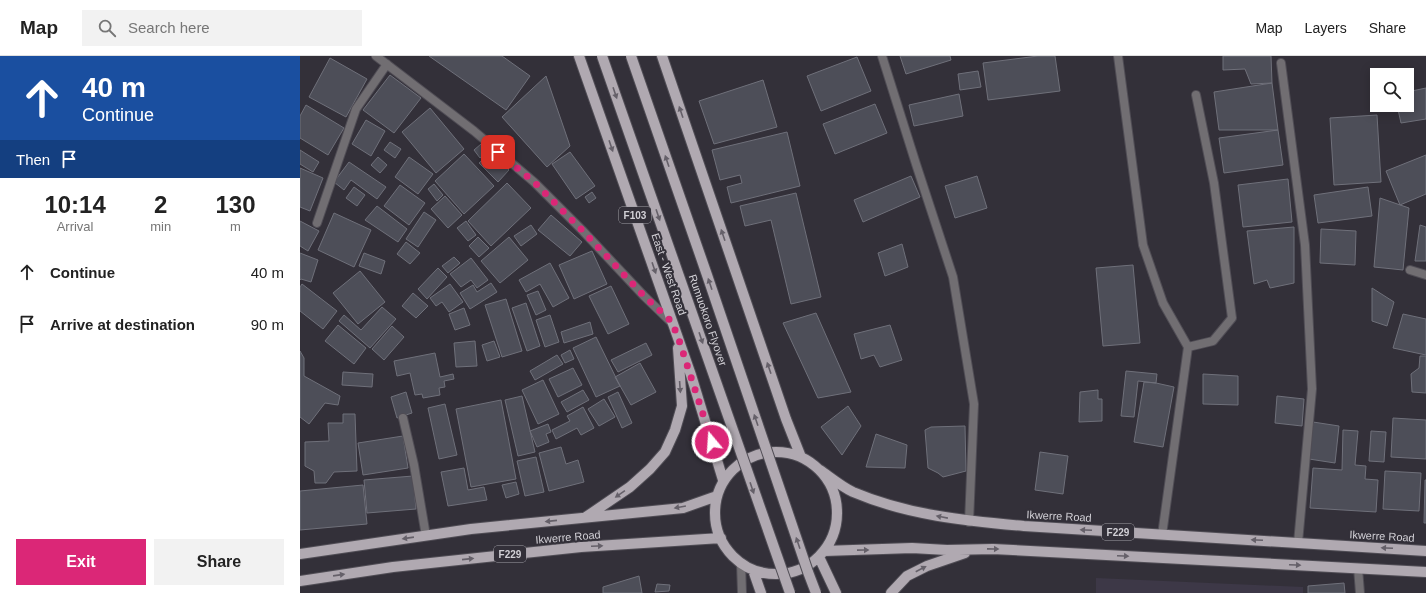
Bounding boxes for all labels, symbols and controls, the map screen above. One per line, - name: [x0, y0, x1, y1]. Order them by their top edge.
- search box: [82, 10, 362, 46]
- text: Map: [20, 17, 58, 38]
- icon: search: [96, 17, 118, 39]
- text: Search here: [128, 19, 210, 36]
- text: Map: [1255, 20, 1283, 36]
- text: Layers: [1305, 20, 1347, 36]
- text: Share: [1369, 20, 1406, 36]
- map controls: [1370, 68, 1414, 112]
- button: search: [1370, 68, 1414, 112]
- icon: ahead: [16, 72, 68, 124]
- text: 40 m: [82, 72, 146, 103]
- one-way arrow: [612, 87, 618, 99]
- text: Continue: [82, 105, 154, 125]
- one-way arrow: [678, 105, 684, 117]
- pin: [481, 135, 515, 169]
- one-way arrow: [608, 140, 614, 152]
- icon: arrive: [487, 141, 509, 163]
- icon: arrive: [58, 148, 80, 170]
- text: Then: [16, 151, 50, 168]
- one-way arrow: [664, 155, 670, 167]
- text: 10:14: [44, 191, 106, 218]
- text: 2: [154, 191, 167, 218]
- text: 130: [216, 191, 256, 218]
- road number: F103: [619, 207, 651, 223]
- one-way arrow: [655, 210, 661, 222]
- text: Arrival: [57, 219, 94, 234]
- text: min: [150, 219, 171, 234]
- text: m: [230, 219, 241, 234]
- one-way arrow: [720, 228, 726, 240]
- street label: East - West Road: [649, 231, 689, 317]
- icon: ahead: [16, 261, 38, 283]
- one-way arrow: [651, 263, 657, 275]
- text: Continue: [50, 264, 115, 281]
- text: 40 m: [251, 264, 284, 281]
- street label: Rumuokoro Flyover: [687, 273, 729, 368]
- one-way arrow: [707, 277, 713, 289]
- icon: arrive: [16, 313, 38, 335]
- text: Arrive at destination: [50, 316, 195, 333]
- text: 90 m: [251, 316, 284, 333]
- one-way arrow: [698, 333, 704, 345]
- one-way arrow: [765, 361, 771, 373]
- one-way arrow: [677, 381, 684, 393]
- one-way arrow: [753, 414, 759, 426]
- position arrow: [691, 421, 733, 463]
- one-way arrow: [750, 482, 756, 494]
- one-way arrow: [614, 490, 625, 498]
- one-way arrow: [674, 505, 686, 511]
- street label: Ikwerre Road: [1026, 508, 1092, 524]
- one-way arrow: [936, 513, 949, 519]
- one-way arrow: [545, 518, 557, 524]
- road number: F229: [1102, 524, 1134, 540]
- one-way arrow: [1079, 527, 1092, 533]
- street label: Ikwerre Road: [535, 528, 601, 546]
- street label: Ikwerre Road: [1349, 528, 1415, 544]
- one-way arrow: [402, 535, 414, 541]
- one-way arrow: [795, 537, 801, 549]
- one-way arrow: [1251, 537, 1263, 544]
- button: Exit: [16, 539, 146, 585]
- button: Share: [154, 539, 284, 585]
- one-way arrow: [591, 543, 604, 549]
- one-way arrow: [1381, 545, 1393, 552]
- road number: F229: [494, 546, 526, 562]
- one-way arrow: [987, 546, 1000, 552]
- one-way arrow: [857, 547, 870, 553]
- one-way arrow: [1117, 552, 1129, 559]
- one-way arrow: [462, 556, 474, 562]
- one-way arrow: [1289, 562, 1302, 568]
- one-way arrow: [915, 566, 927, 572]
- one-way arrow: [333, 572, 345, 578]

